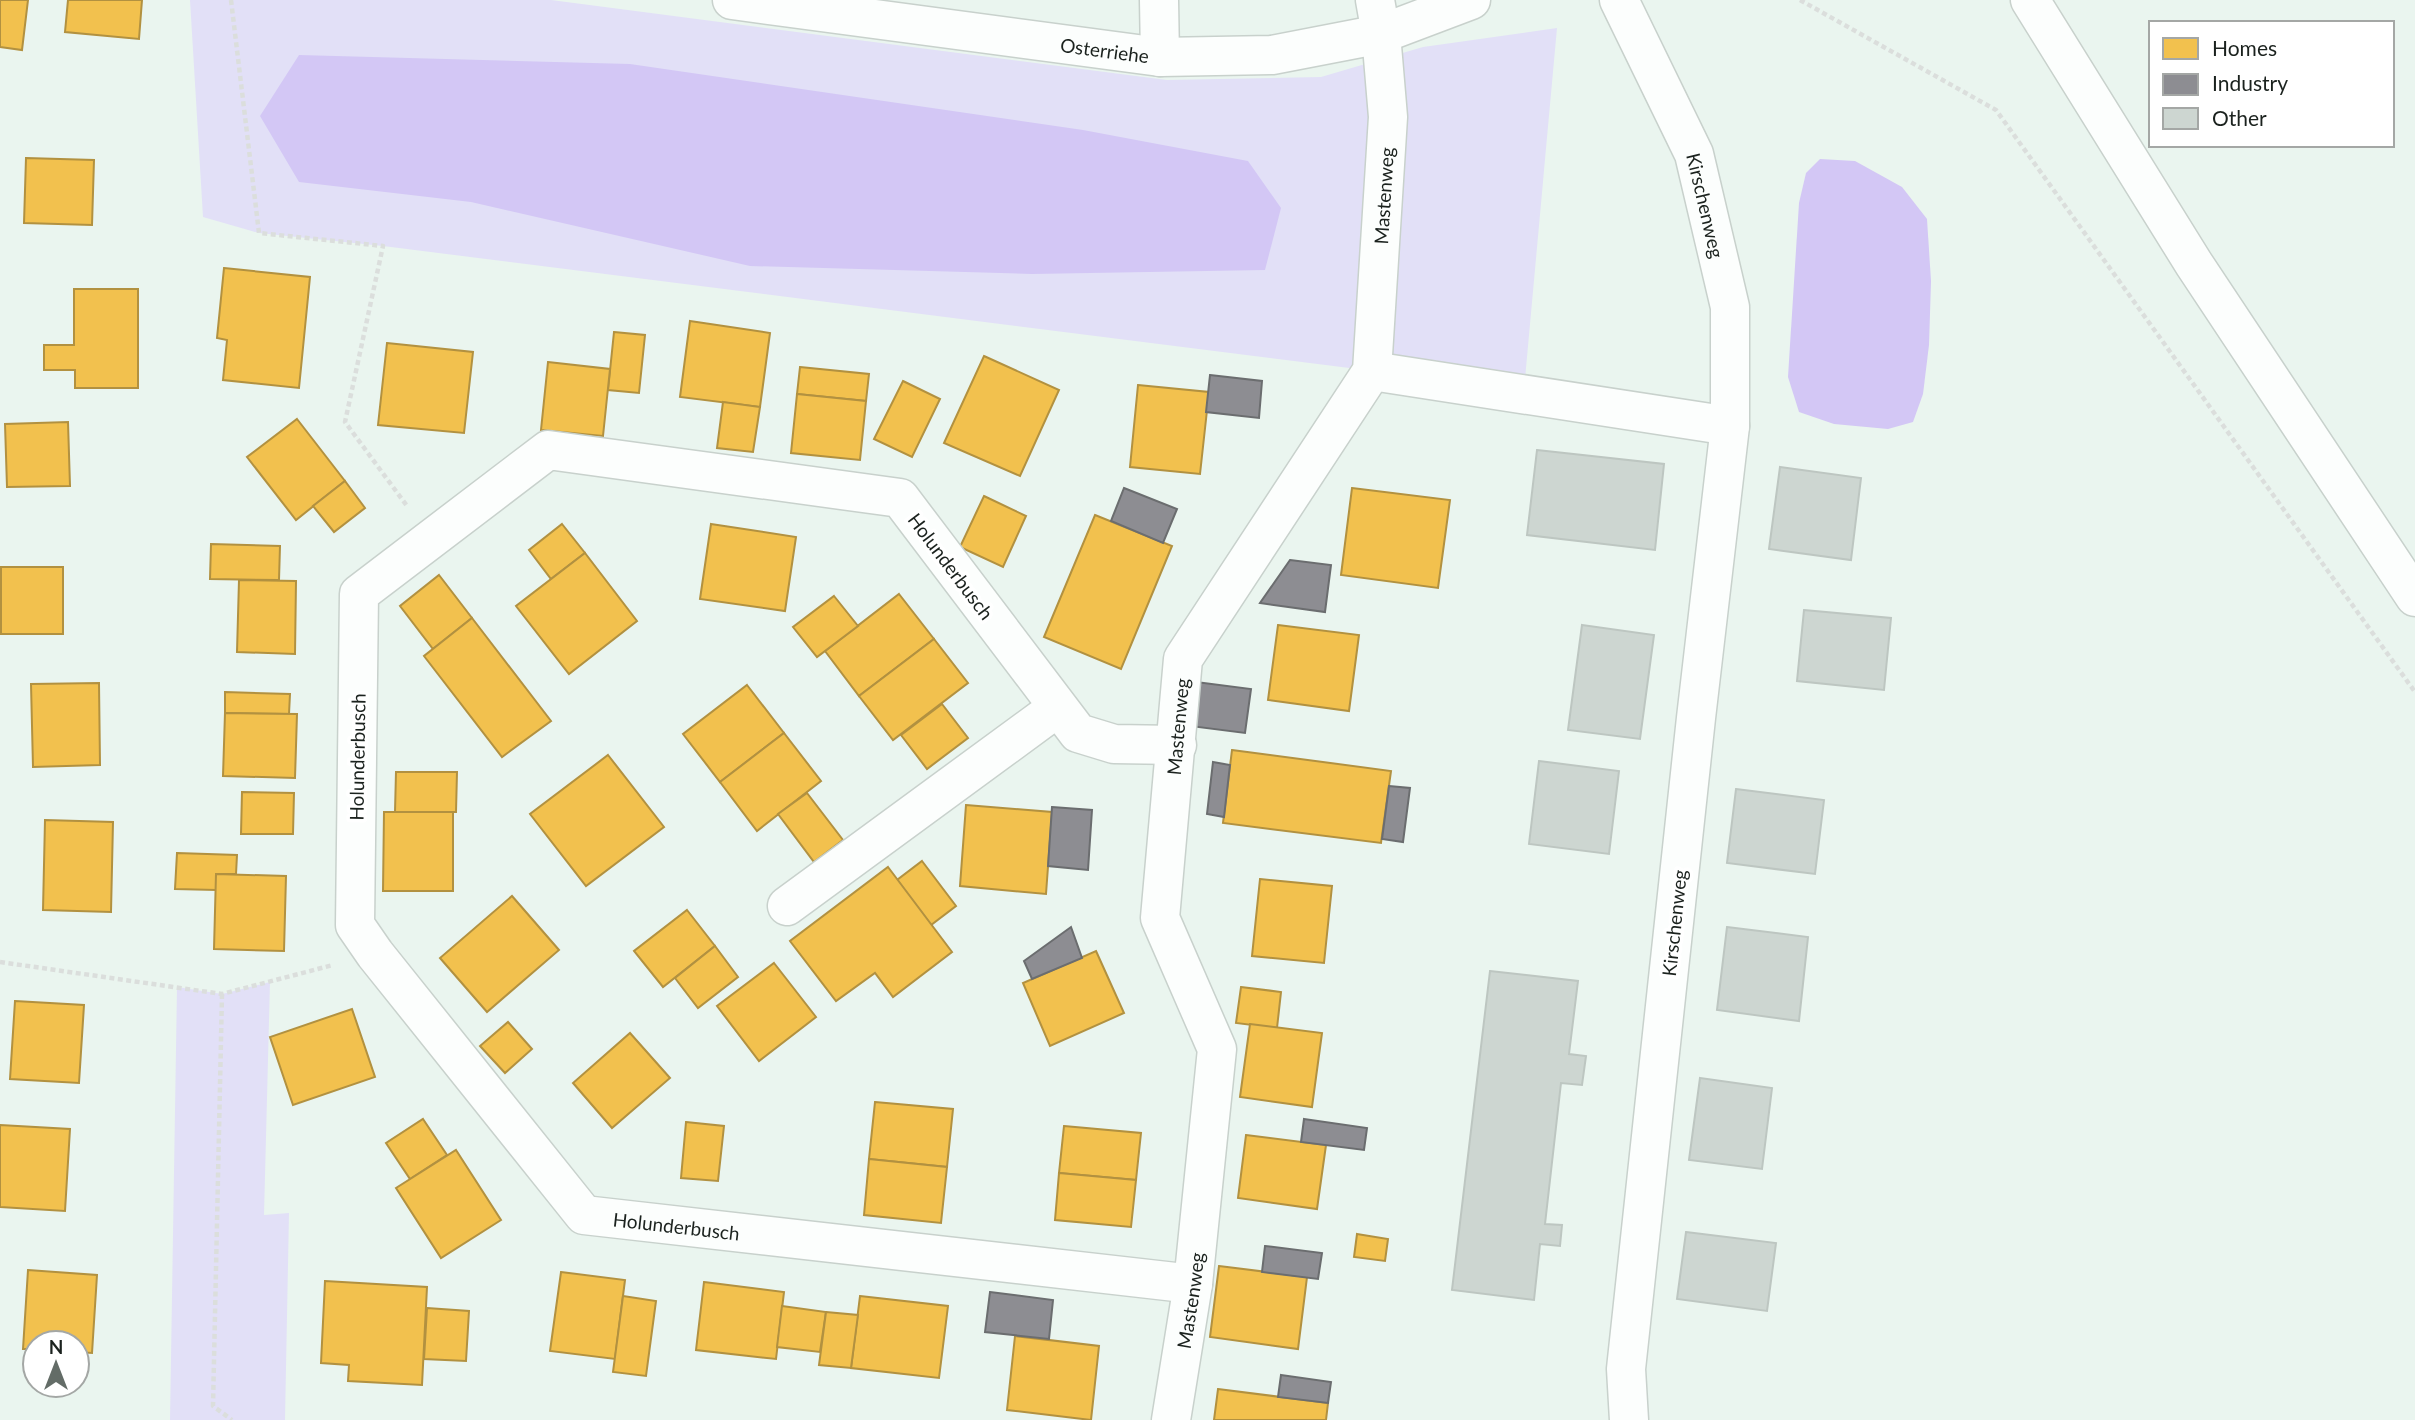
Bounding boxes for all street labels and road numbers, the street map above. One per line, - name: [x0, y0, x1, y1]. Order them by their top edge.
- street label: Osterriehe: [1059, 32, 1150, 67]
- street label: Mastenweg: [1369, 146, 1398, 245]
- street label: Kirschenweg: [1683, 150, 1730, 260]
- street label: Holunderbusch: [903, 508, 999, 624]
- street label: Mastenweg: [1161, 677, 1193, 776]
- street label: Holunderbusch: [344, 693, 370, 821]
- street label: Kirschenweg: [1657, 868, 1691, 978]
- street label: Holunderbusch: [612, 1207, 741, 1244]
- street label: Mastenweg: [1171, 1251, 1208, 1350]

